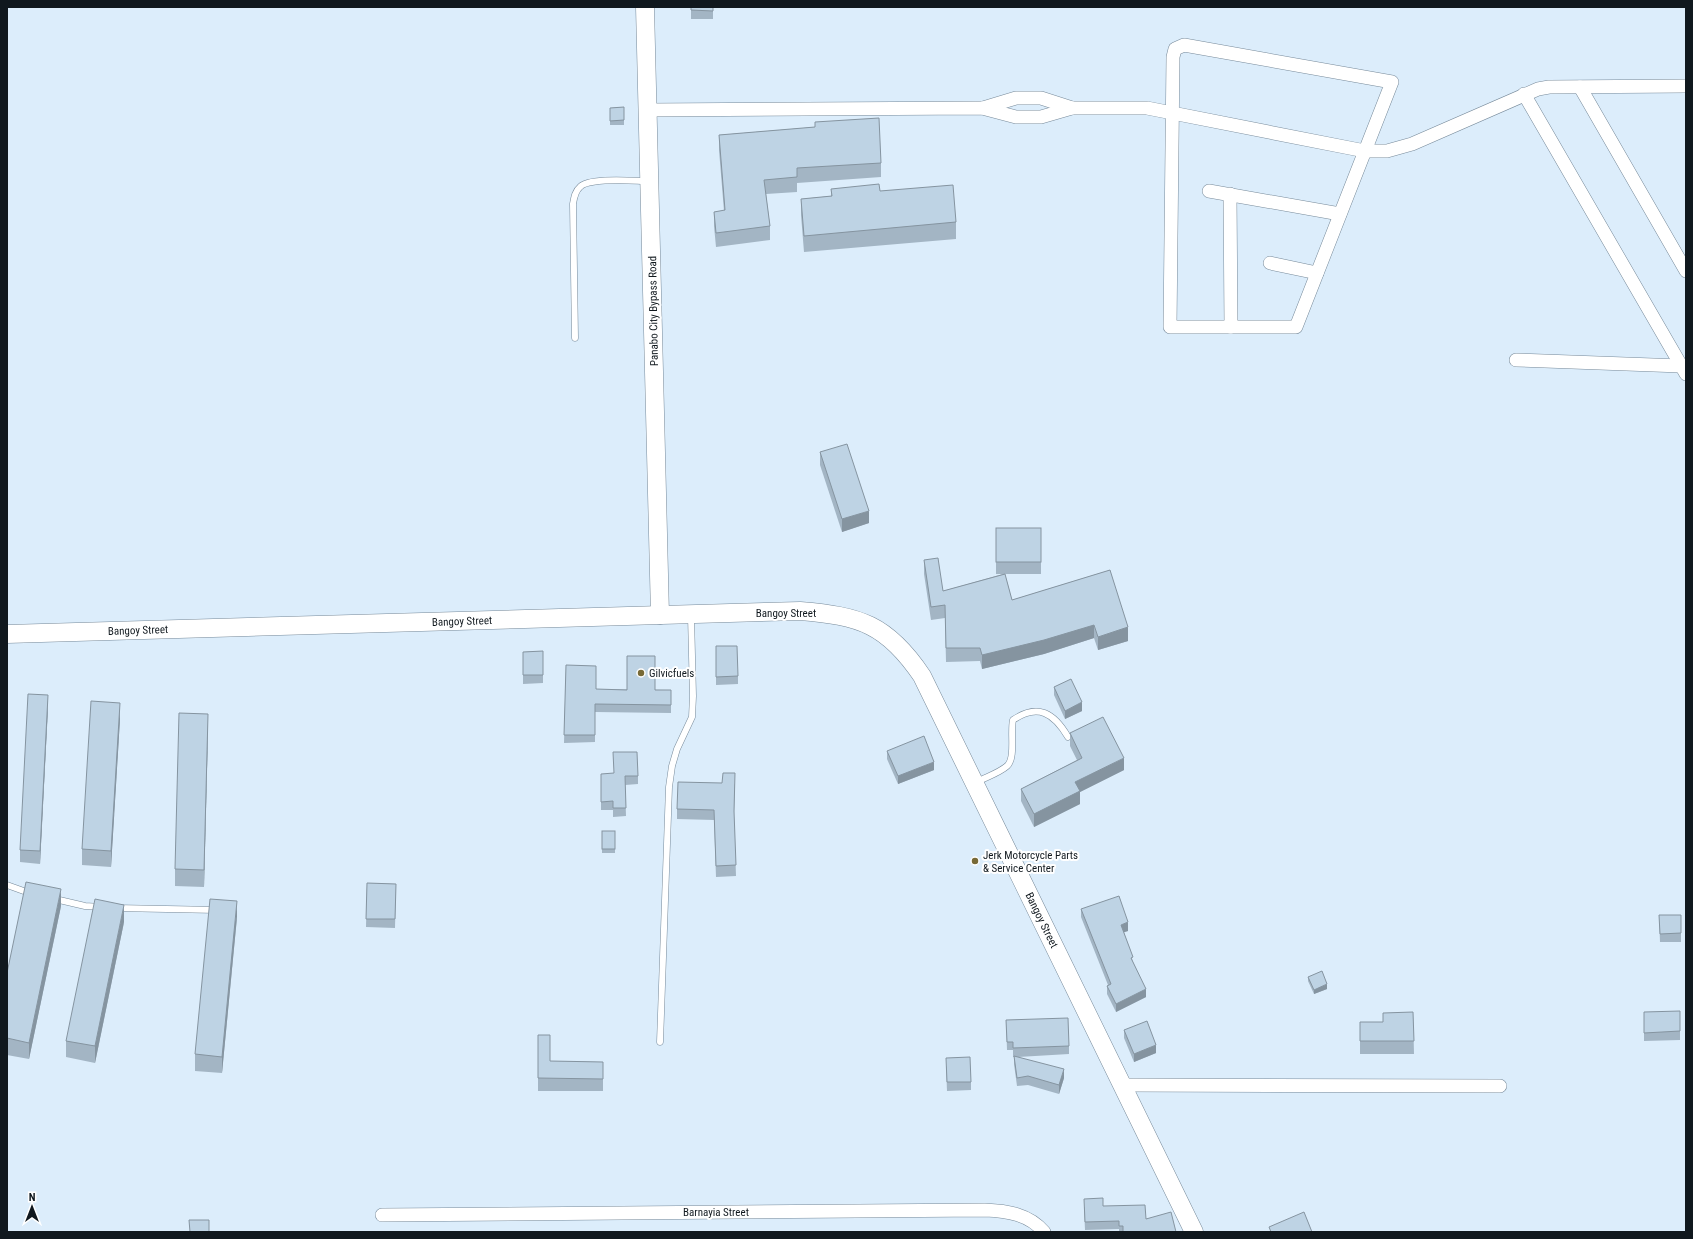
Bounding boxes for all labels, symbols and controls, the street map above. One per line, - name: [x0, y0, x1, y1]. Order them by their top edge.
- street label: Panabo City Bypass Road: [646, 256, 661, 366]
- street label: Bangoy Street: [756, 607, 816, 620]
- street label: Bangoy Street: [432, 614, 492, 629]
- street label: Bangoy Street: [108, 623, 168, 638]
- place label: Gilvicfuels: [649, 667, 694, 680]
- marker: Gilvicfuels: [636, 668, 646, 678]
- place label: Jerk Motorcycle Parts & Service Center: [983, 849, 1078, 875]
- marker: Jerk Motorcycle Parts & Service Center: [970, 856, 980, 866]
- street label: Bangoy Street: [1022, 890, 1061, 950]
- north arrow: [12, 1187, 52, 1227]
- text: N: [29, 1191, 36, 1204]
- street label: Barnayia Street: [683, 1206, 749, 1219]

